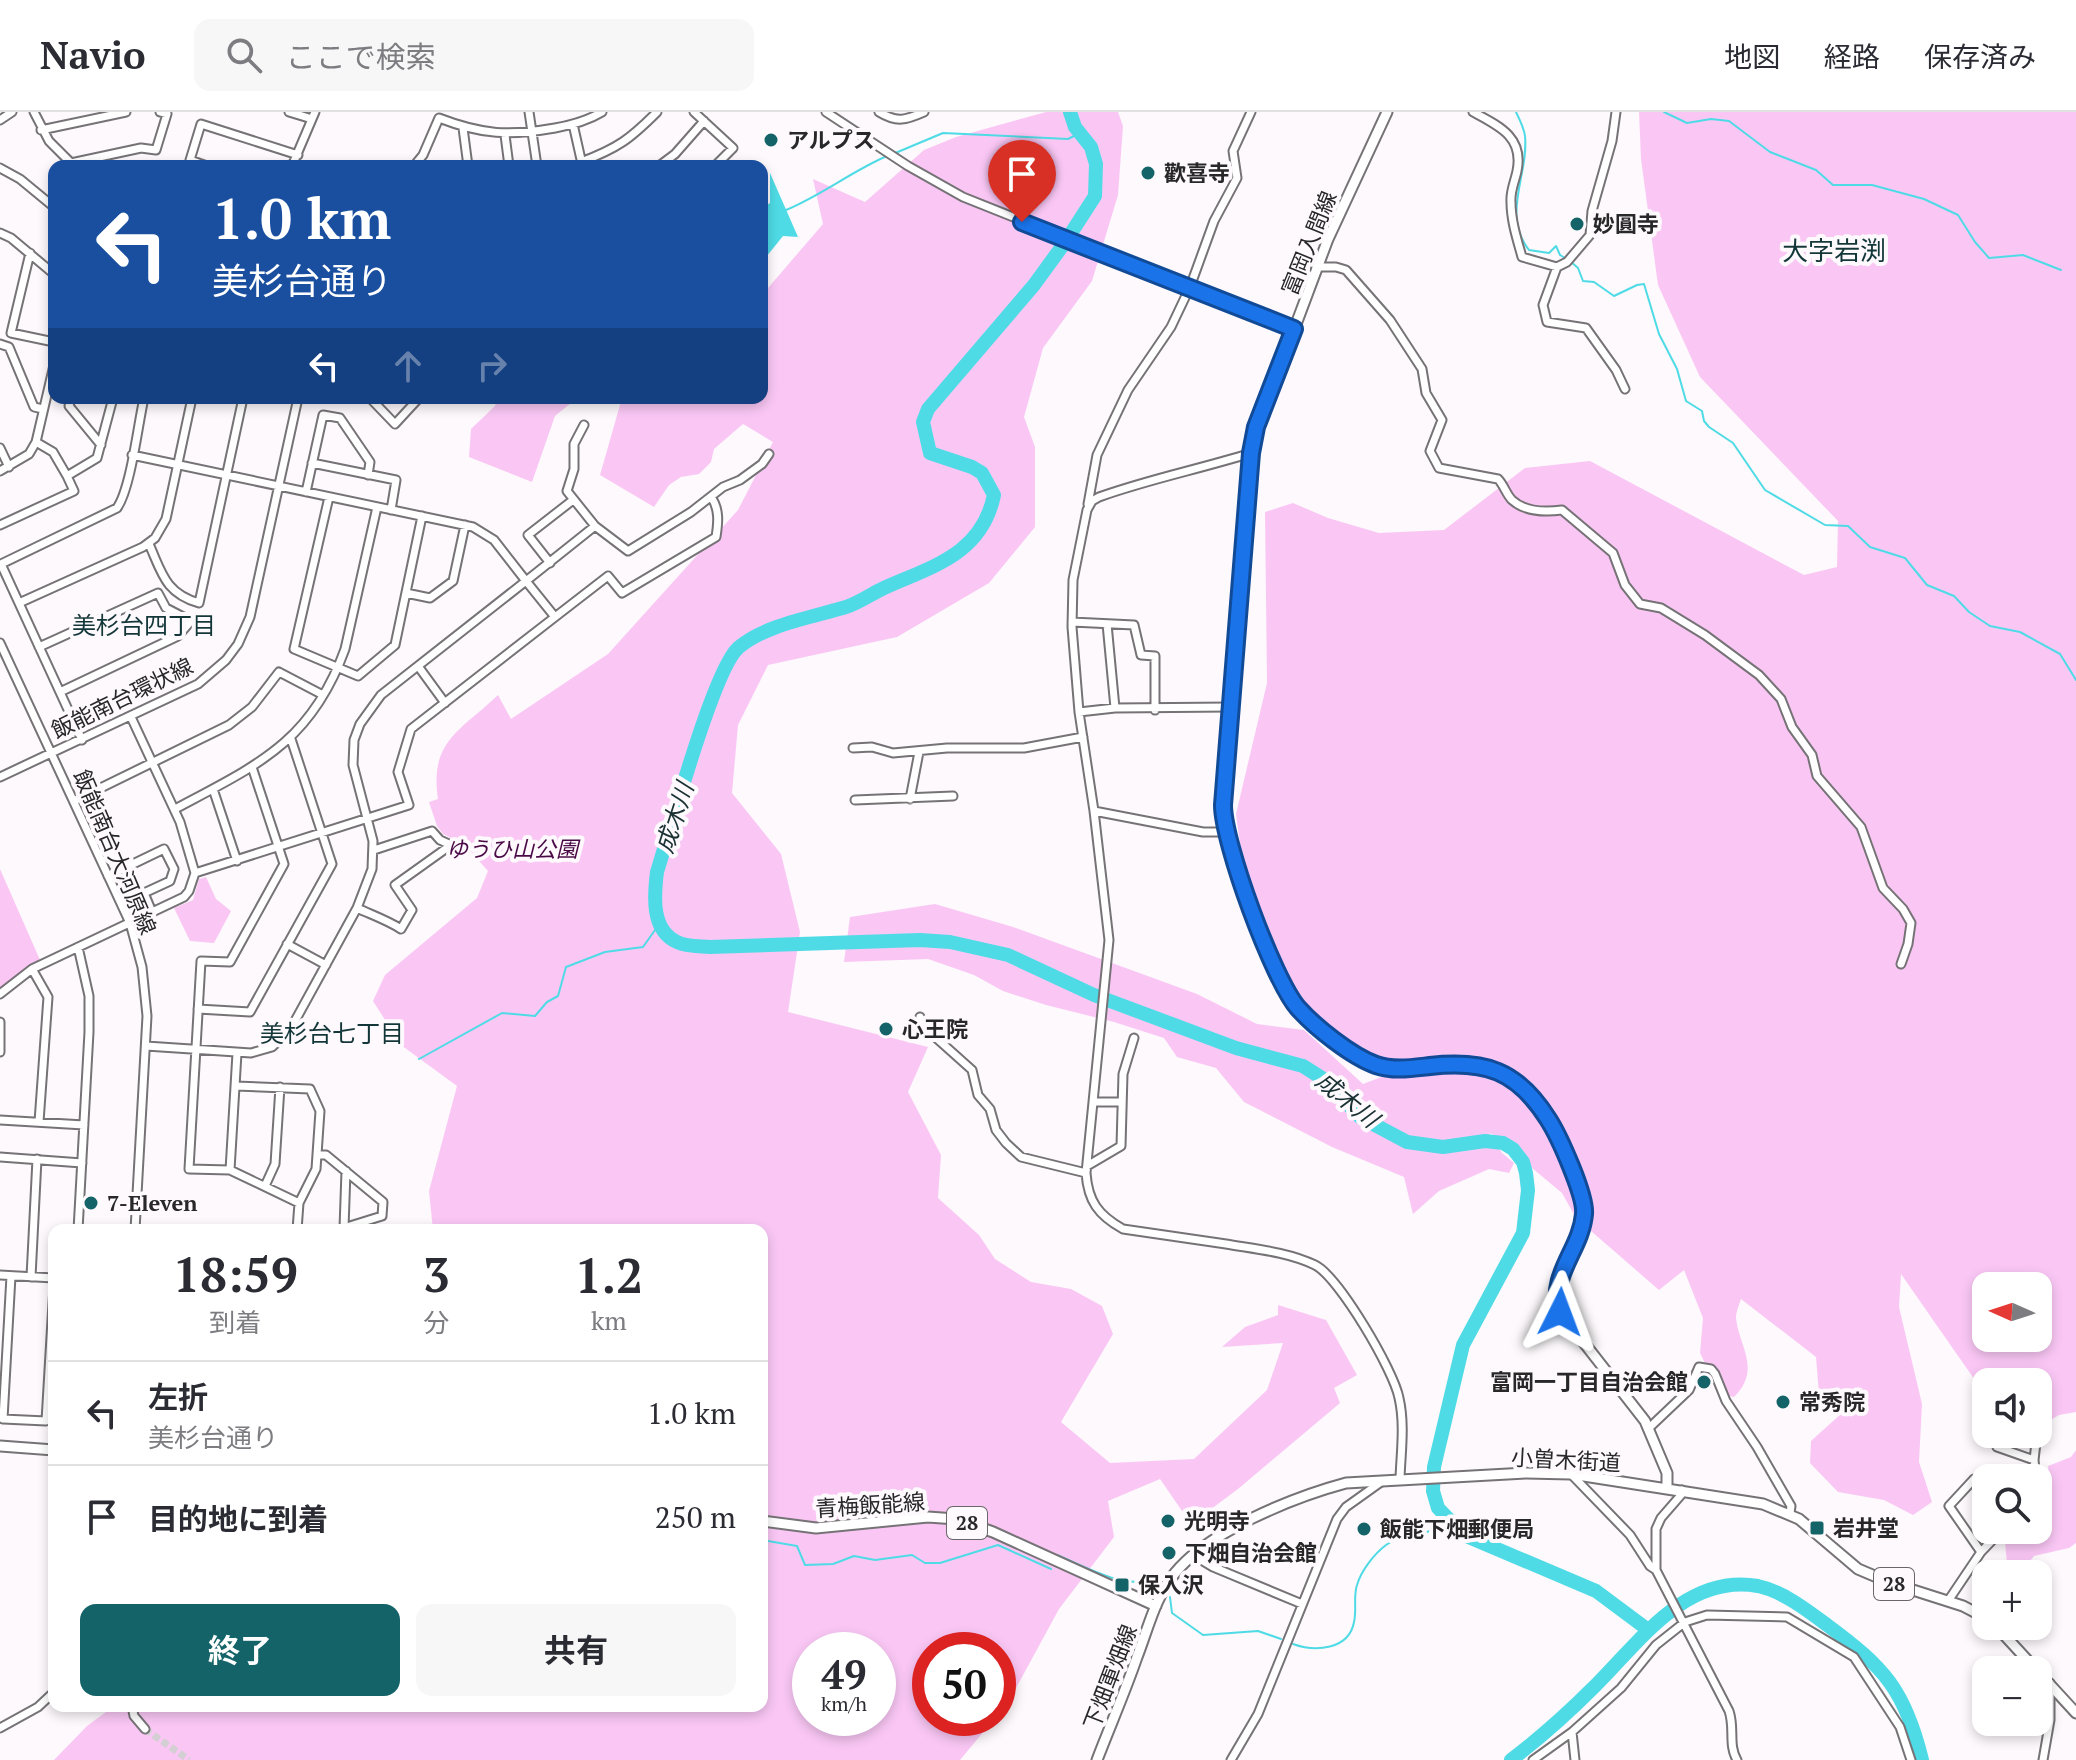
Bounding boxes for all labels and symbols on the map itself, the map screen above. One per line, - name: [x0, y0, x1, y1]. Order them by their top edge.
- place label: アルプス: [787, 125, 875, 154]
- marker: アルプス: [762, 131, 780, 149]
- pin: [988, 140, 1056, 222]
- place label: 歡喜寺: [1164, 158, 1230, 187]
- marker: 歡喜寺: [1139, 164, 1157, 182]
- street label: 富岡入間線: [1274, 186, 1343, 299]
- place label: 妙圓寺: [1593, 209, 1659, 238]
- marker: 妙圓寺: [1568, 215, 1586, 233]
- district label: 大字岩渕: [1782, 233, 1886, 267]
- district label: 美杉台四丁目: [72, 609, 216, 641]
- street label: 飯能南台環状線: [46, 651, 197, 744]
- street label: 飯能南台大河原線: [68, 765, 163, 938]
- water label: 成木川: [648, 776, 701, 857]
- park label: ゆうひ山公園: [446, 834, 581, 863]
- place label: 心王院: [902, 1014, 968, 1043]
- district label: 美杉台七丁目: [260, 1017, 404, 1049]
- marker: 心王院: [877, 1020, 895, 1038]
- water label: 成木川: [1310, 1064, 1388, 1136]
- place label: 7-Eleven: [107, 1188, 198, 1217]
- marker: 7-Eleven: [82, 1194, 100, 1212]
- position arrow: [1518, 1270, 1602, 1354]
- north arrow: [1972, 1272, 2052, 1352]
- place label: 富岡一丁目自治会館: [1490, 1367, 1688, 1396]
- marker: 富岡一丁目自治会館: [1695, 1373, 1713, 1391]
- place label: 常秀院: [1799, 1387, 1865, 1416]
- marker: 常秀院: [1774, 1393, 1792, 1411]
- street label: 小曽木街道: [1510, 1442, 1622, 1477]
- street label: 青梅飯能線: [814, 1486, 926, 1523]
- place label: 光明寺: [1184, 1506, 1250, 1535]
- road number: 28: [947, 1507, 987, 1539]
- marker: 光明寺: [1159, 1512, 1177, 1530]
- place label: 岩井堂: [1833, 1513, 1899, 1542]
- place label: 飯能下畑郵便局: [1379, 1514, 1534, 1543]
- marker: 岩井堂: [1808, 1519, 1826, 1537]
- marker: 飯能下畑郵便局: [1355, 1520, 1373, 1538]
- place label: 下畑自治会館: [1185, 1538, 1317, 1567]
- marker: 下畑自治会館: [1160, 1544, 1178, 1562]
- road number: 28: [1874, 1568, 1914, 1600]
- place label: 保入沢: [1138, 1570, 1204, 1599]
- marker: 保入沢: [1113, 1576, 1131, 1594]
- street label: 下畑軍畑線: [1076, 1620, 1143, 1733]
- speed limit sign: 50: [912, 1632, 1016, 1736]

